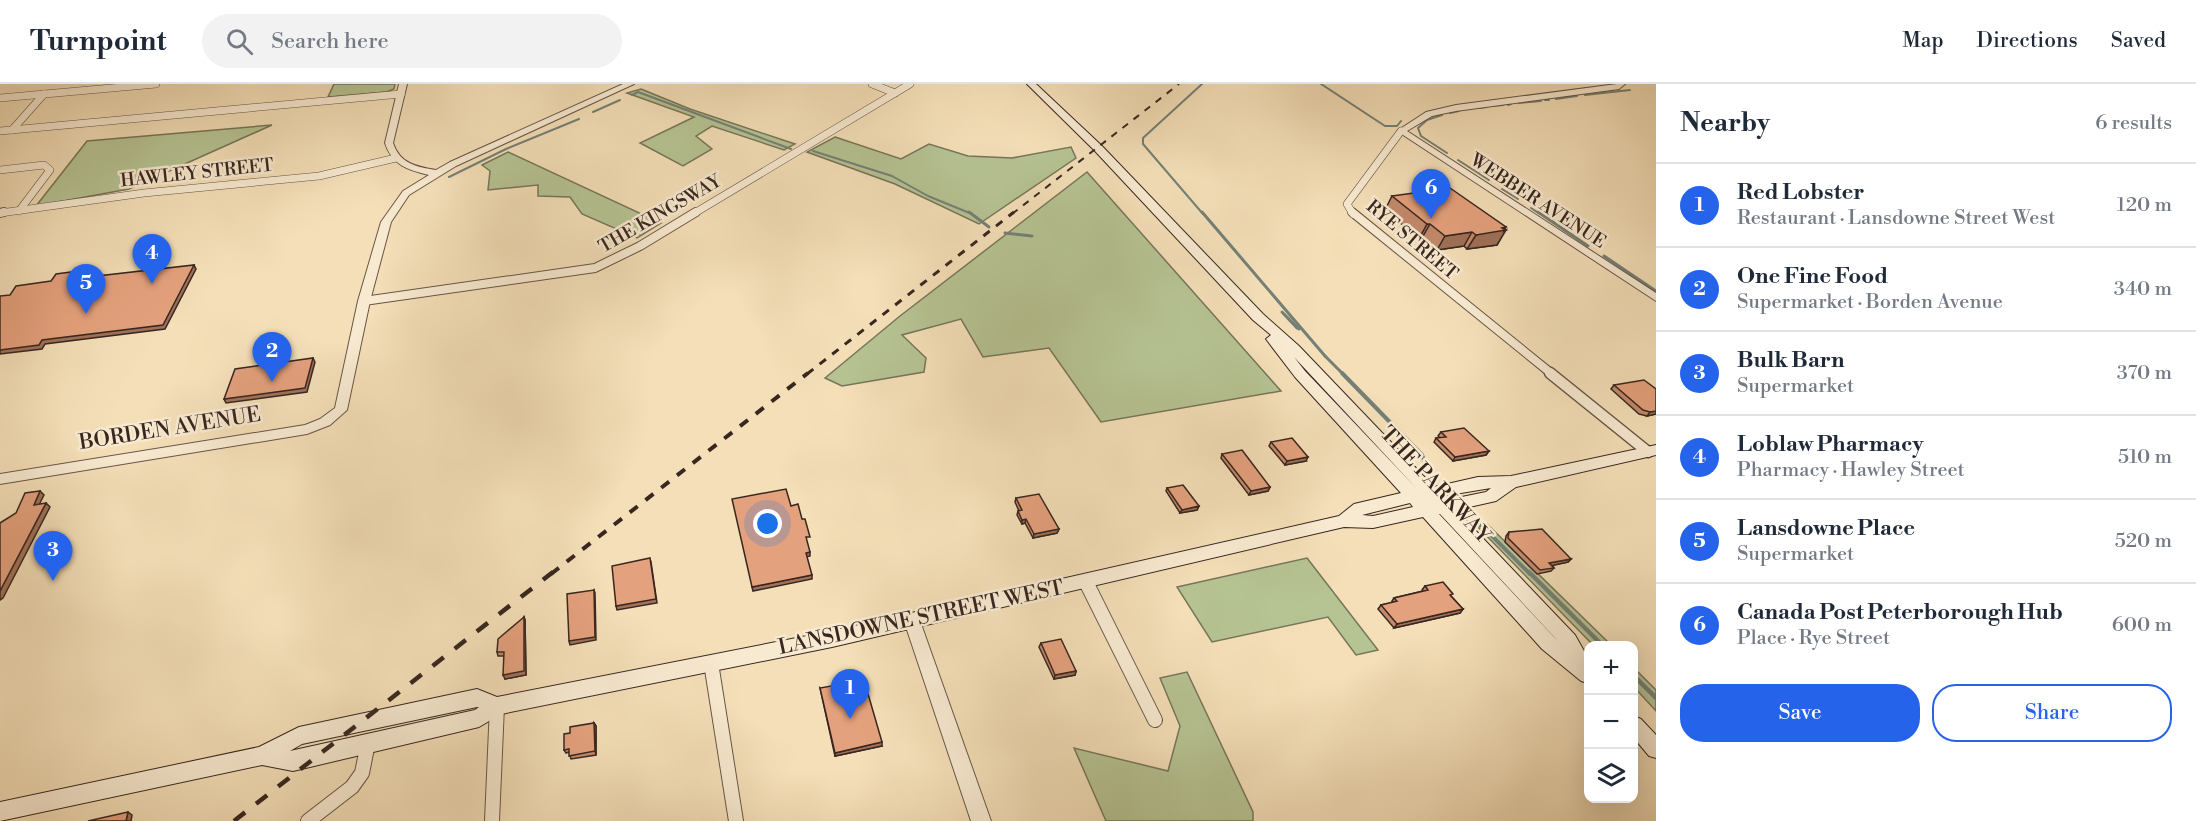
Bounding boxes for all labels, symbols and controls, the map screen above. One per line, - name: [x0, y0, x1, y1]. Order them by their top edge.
- search box: [202, 14, 622, 68]
- text: Turnpoint: [30, 24, 166, 59]
- icon: search: [223, 25, 256, 58]
- text: Search here: [271, 28, 389, 55]
- text: Map: [1902, 28, 1944, 54]
- text: Directions: [1977, 28, 2078, 54]
- text: Saved: [2111, 28, 2166, 54]
- text: Nearby: [1680, 107, 1770, 139]
- text: 6 results: [2095, 111, 2172, 136]
- street label: WEBBER AVENUE: [1465, 148, 1610, 254]
- street label: HAWLEY STREET: [119, 153, 275, 192]
- street label: THE KINGSWAY: [595, 169, 726, 258]
- pin: 6: [1412, 170, 1450, 219]
- text: Red Lobster: [1737, 179, 1864, 206]
- text: 1: [1695, 193, 1704, 218]
- text: 120 m: [2117, 193, 2172, 218]
- street label: RYE STREET: [1361, 195, 1463, 285]
- text: Restaurant · Lansdowne Street West: [1737, 206, 2055, 231]
- pin: 4: [132, 234, 172, 284]
- text: One Fine Food: [1737, 263, 1888, 290]
- pin: 5: [66, 264, 106, 314]
- text: 2: [1693, 277, 1706, 302]
- text: 340 m: [2114, 277, 2172, 302]
- text: Supermarket · Borden Avenue: [1737, 290, 2003, 315]
- pin: 2: [252, 332, 292, 382]
- text: Bulk Barn: [1737, 347, 1844, 374]
- text: 3: [1693, 361, 1706, 386]
- text: 370 m: [2117, 361, 2172, 386]
- text: Supermarket: [1737, 374, 1854, 399]
- street label: BORDEN AVENUE: [76, 402, 263, 456]
- street label: THE PARKWAY: [1374, 421, 1497, 550]
- text: Loblaw Pharmacy: [1737, 431, 1923, 458]
- text: 4: [1693, 445, 1706, 470]
- text: 510 m: [2118, 445, 2172, 470]
- text: Pharmacy · Hawley Street: [1737, 458, 1965, 483]
- your location: [753, 509, 782, 538]
- text: Lansdowne Place: [1737, 515, 1915, 542]
- text: 5: [1693, 529, 1706, 554]
- text: 520 m: [2115, 529, 2172, 554]
- pin: 3: [34, 532, 72, 581]
- text: Supermarket: [1737, 542, 1854, 567]
- street label: LANSDOWNE STREET WEST: [776, 575, 1066, 661]
- text: Canada Post Peterborough Hub: [1737, 599, 2063, 626]
- text: 6: [1693, 613, 1706, 638]
- text: 600 m: [2112, 613, 2172, 638]
- text: Place · Rye Street: [1737, 626, 1890, 651]
- map controls: [1584, 641, 1638, 803]
- button: +: [1584, 641, 1638, 695]
- pin: 1: [830, 670, 870, 719]
- button: Save: [1680, 684, 1920, 742]
- button: Share: [1932, 684, 2172, 742]
- button: −: [1584, 695, 1638, 749]
- button: layers: [1584, 749, 1638, 803]

